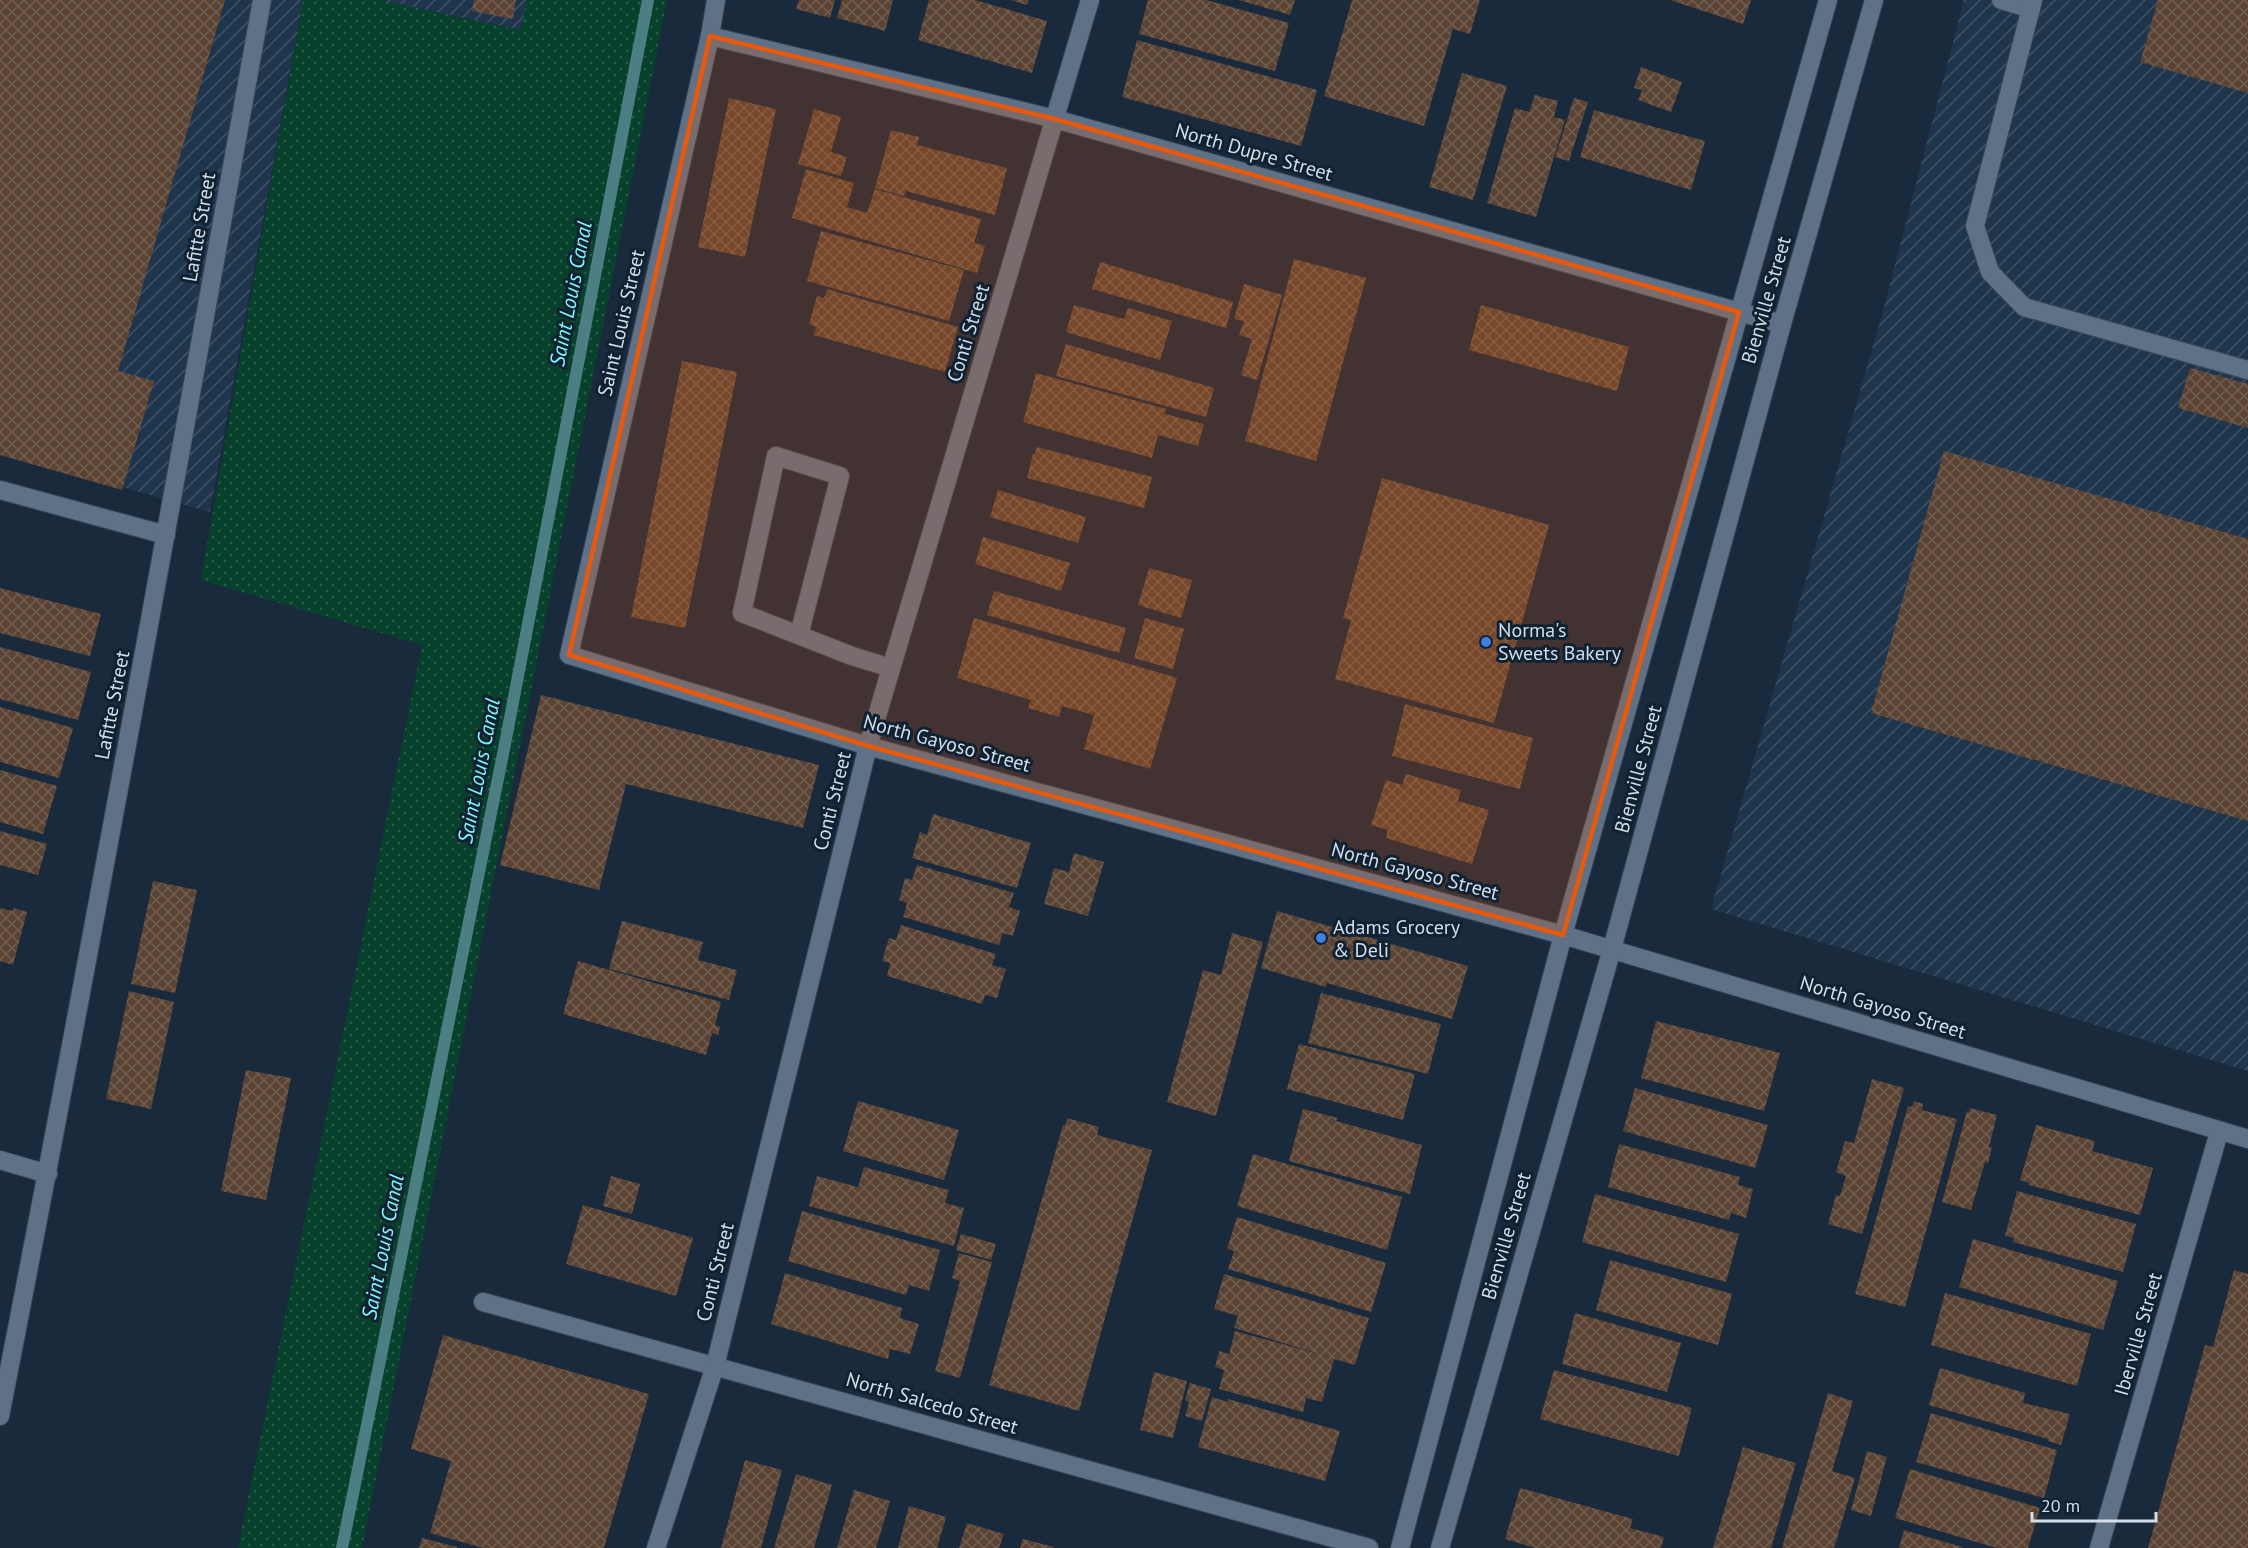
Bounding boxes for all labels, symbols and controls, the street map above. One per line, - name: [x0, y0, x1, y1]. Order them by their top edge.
- street label: North Dupre Street: [1172, 117, 1336, 187]
- street label: Lafitte Street: [177, 170, 221, 284]
- water label: Saint Louis Canal: [543, 219, 598, 369]
- street label: Bienville Street: [1735, 233, 1797, 367]
- street label: Saint Louis Street: [591, 247, 651, 399]
- street label: Conti Street: [941, 281, 995, 385]
- place label: Norma's Sweets Bakery: [1498, 617, 1622, 666]
- marker: Norma's Sweets Bakery: [1479, 635, 1493, 649]
- street label: Lafitte Street: [89, 648, 135, 762]
- water label: Saint Louis Canal: [451, 696, 506, 846]
- street label: Bienville Street: [1608, 702, 1668, 836]
- street label: North Gayoso Street: [860, 708, 1034, 778]
- street label: Conti Street: [807, 749, 857, 853]
- street label: North Gayoso Street: [1328, 836, 1502, 906]
- place label: Adams Grocery & Deli: [1333, 914, 1461, 963]
- marker: Adams Grocery & Deli: [1314, 931, 1328, 945]
- street label: North Gayoso Street: [1797, 969, 1969, 1045]
- street label: Bienville Street: [1475, 1169, 1537, 1303]
- water label: Saint Louis Canal: [355, 1172, 410, 1322]
- street label: Conti Street: [690, 1220, 740, 1324]
- street label: Iberville Street: [2108, 1269, 2168, 1399]
- street label: North Salcedo Street: [843, 1366, 1021, 1440]
- scale bar: [2032, 1485, 2156, 1523]
- text: 20 m: [2041, 1494, 2080, 1517]

